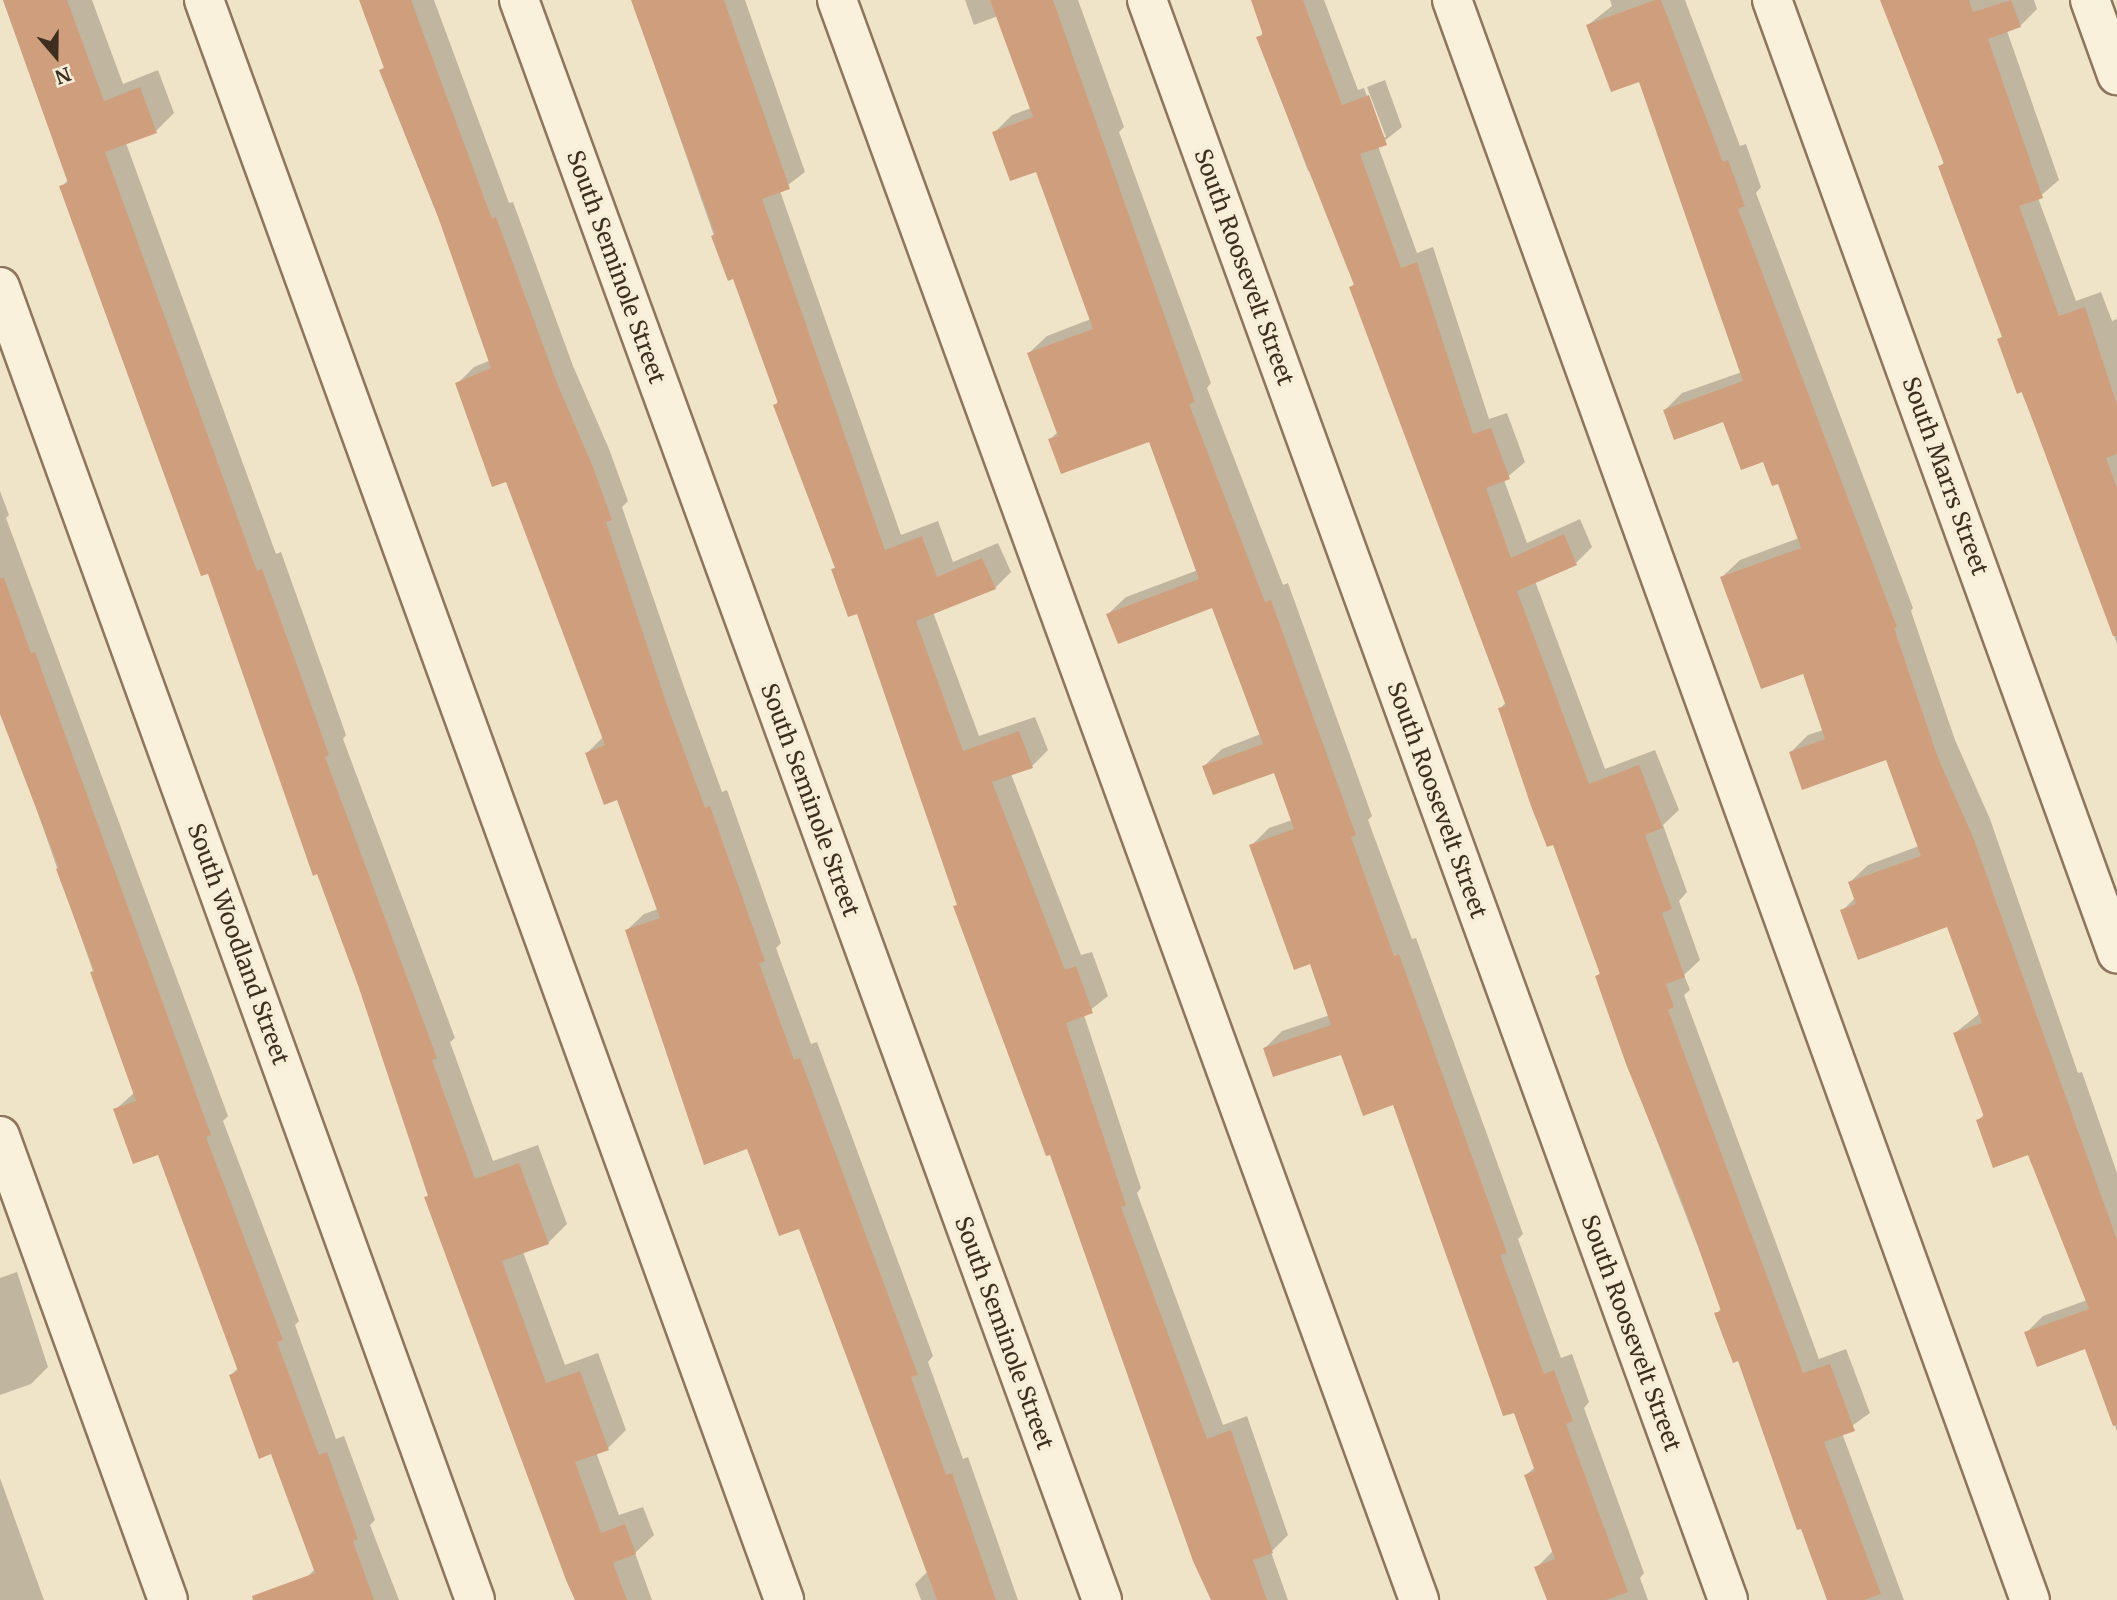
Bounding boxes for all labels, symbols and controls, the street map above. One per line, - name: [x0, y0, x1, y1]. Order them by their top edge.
- north arrow: [21, 21, 91, 91]
- text: N: [52, 62, 74, 90]
- street label: South Roosevelt Street: [1188, 145, 1300, 389]
- street label: South Seminole Street: [561, 147, 671, 387]
- street label: South Marrs Street: [1896, 373, 1994, 579]
- street label: South Roosevelt Street: [1381, 678, 1493, 922]
- street label: South Seminole Street: [755, 680, 865, 920]
- street label: South Woodland Street: [181, 820, 295, 1068]
- street label: South Roosevelt Street: [1575, 1211, 1687, 1455]
- street label: South Seminole Street: [949, 1213, 1059, 1453]

